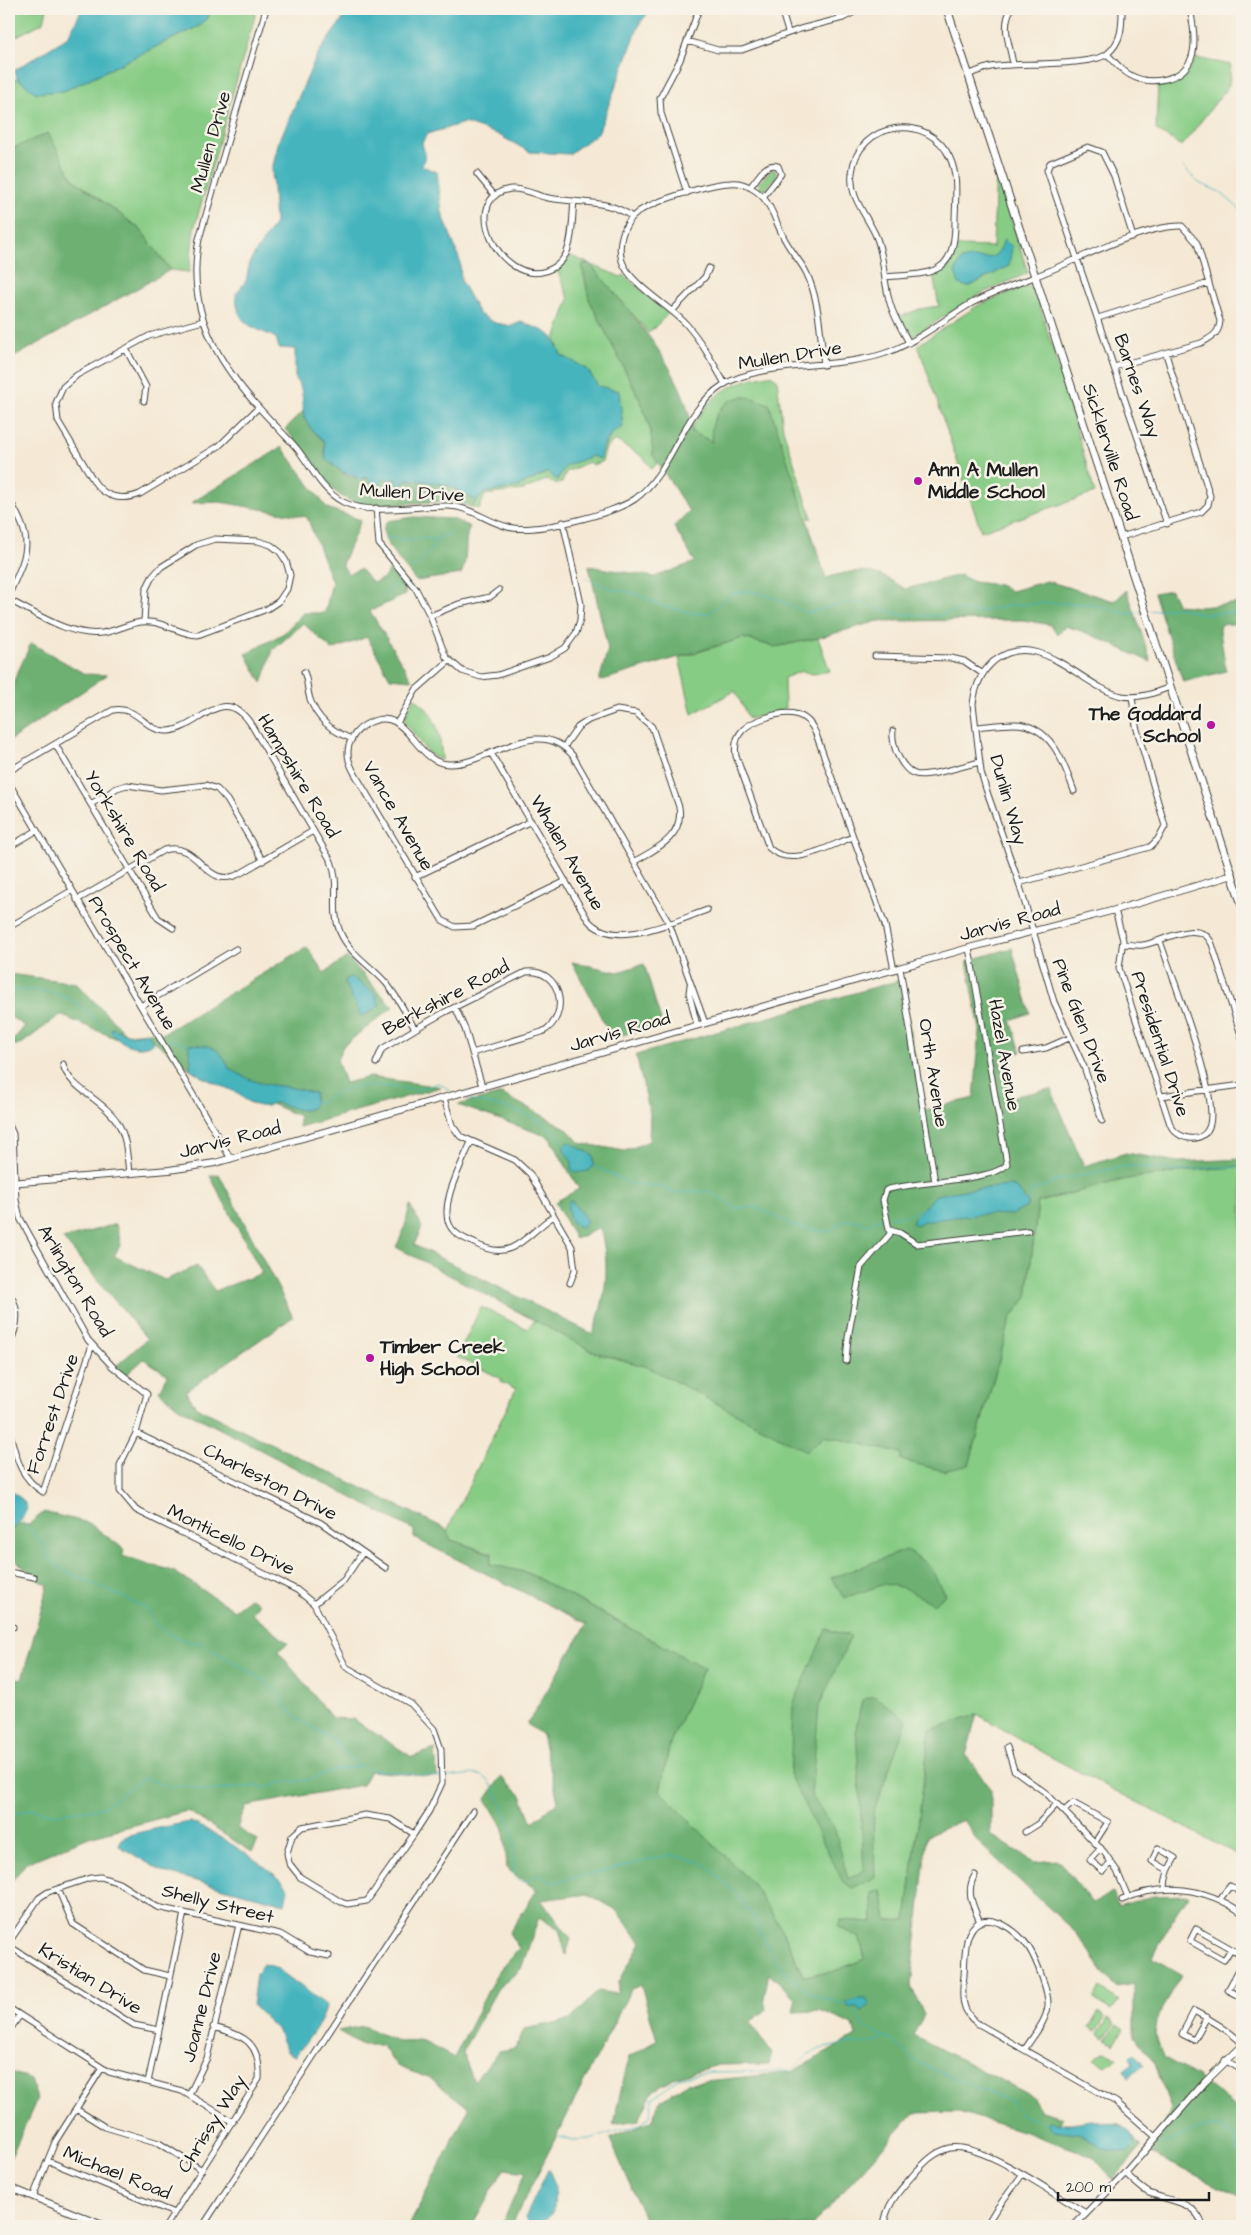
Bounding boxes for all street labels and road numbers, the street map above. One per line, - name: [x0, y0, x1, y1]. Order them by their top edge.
- street label: Mullen Drive: [184, 88, 238, 196]
- street label: Barnes Way: [1106, 330, 1168, 443]
- street label: Mullen Drive: [736, 334, 844, 378]
- street label: Sicklerville Road: [1075, 380, 1145, 524]
- street label: Mullen Drive: [359, 477, 465, 509]
- street label: Hampshire Road: [250, 709, 346, 843]
- street label: Dunlin Way: [981, 752, 1034, 849]
- street label: Vance Avenue: [356, 756, 440, 876]
- street label: Yorkshire Road: [77, 765, 171, 897]
- street label: Whalen Avenue: [523, 790, 611, 916]
- street label: Prospect Avenue: [81, 891, 183, 1035]
- street label: Jarvis Road: [956, 895, 1064, 948]
- street label: Berkshire Road: [378, 953, 514, 1043]
- street label: Pine Glen Drive: [1045, 955, 1117, 1087]
- street label: Presidential Drive: [1124, 968, 1196, 1120]
- street label: Hazel Avenue: [981, 997, 1027, 1113]
- street label: Jarvis Road: [566, 1005, 674, 1059]
- street label: Orth Avenue: [911, 1017, 955, 1129]
- street label: Jarvis Road: [176, 1114, 284, 1166]
- street label: Arlington Road: [30, 1220, 119, 1343]
- street label: Forrest Drive: [20, 1350, 86, 1478]
- street label: Charleston Drive: [198, 1437, 342, 1527]
- street label: Monticello Drive: [163, 1497, 299, 1583]
- street label: Shelly Street: [159, 1877, 277, 1932]
- street label: Kristian Drive: [33, 1936, 147, 2022]
- street label: Joanne Drive: [175, 1949, 229, 2065]
- street label: Chrissy Way: [171, 2069, 254, 2179]
- street label: Michael Road: [59, 2139, 175, 2207]

